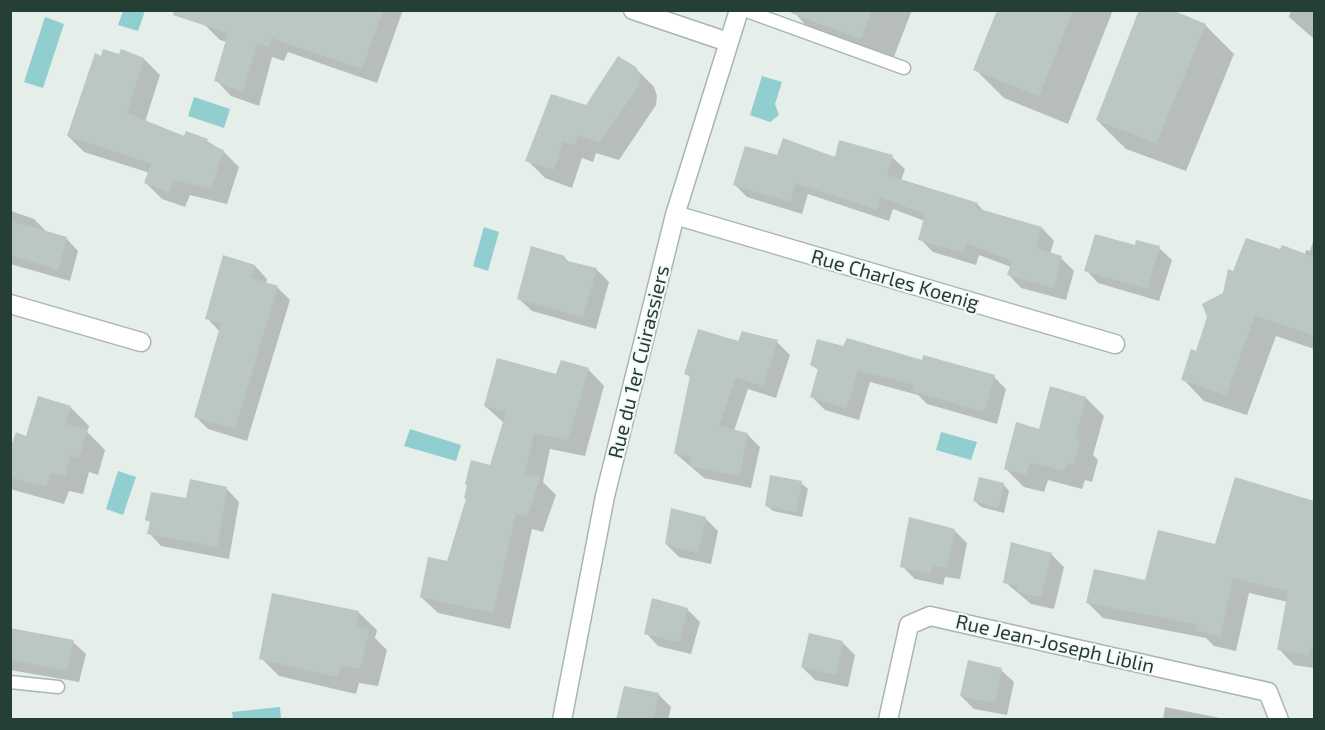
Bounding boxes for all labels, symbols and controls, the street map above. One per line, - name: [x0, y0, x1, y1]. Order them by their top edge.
- street label: Rue Charles Koenig: [808, 245, 982, 315]
- street label: Rue du 1er Cuirassiers: [603, 263, 675, 461]
- street label: Rue Jean-Joseph Liblin: [953, 609, 1157, 679]

